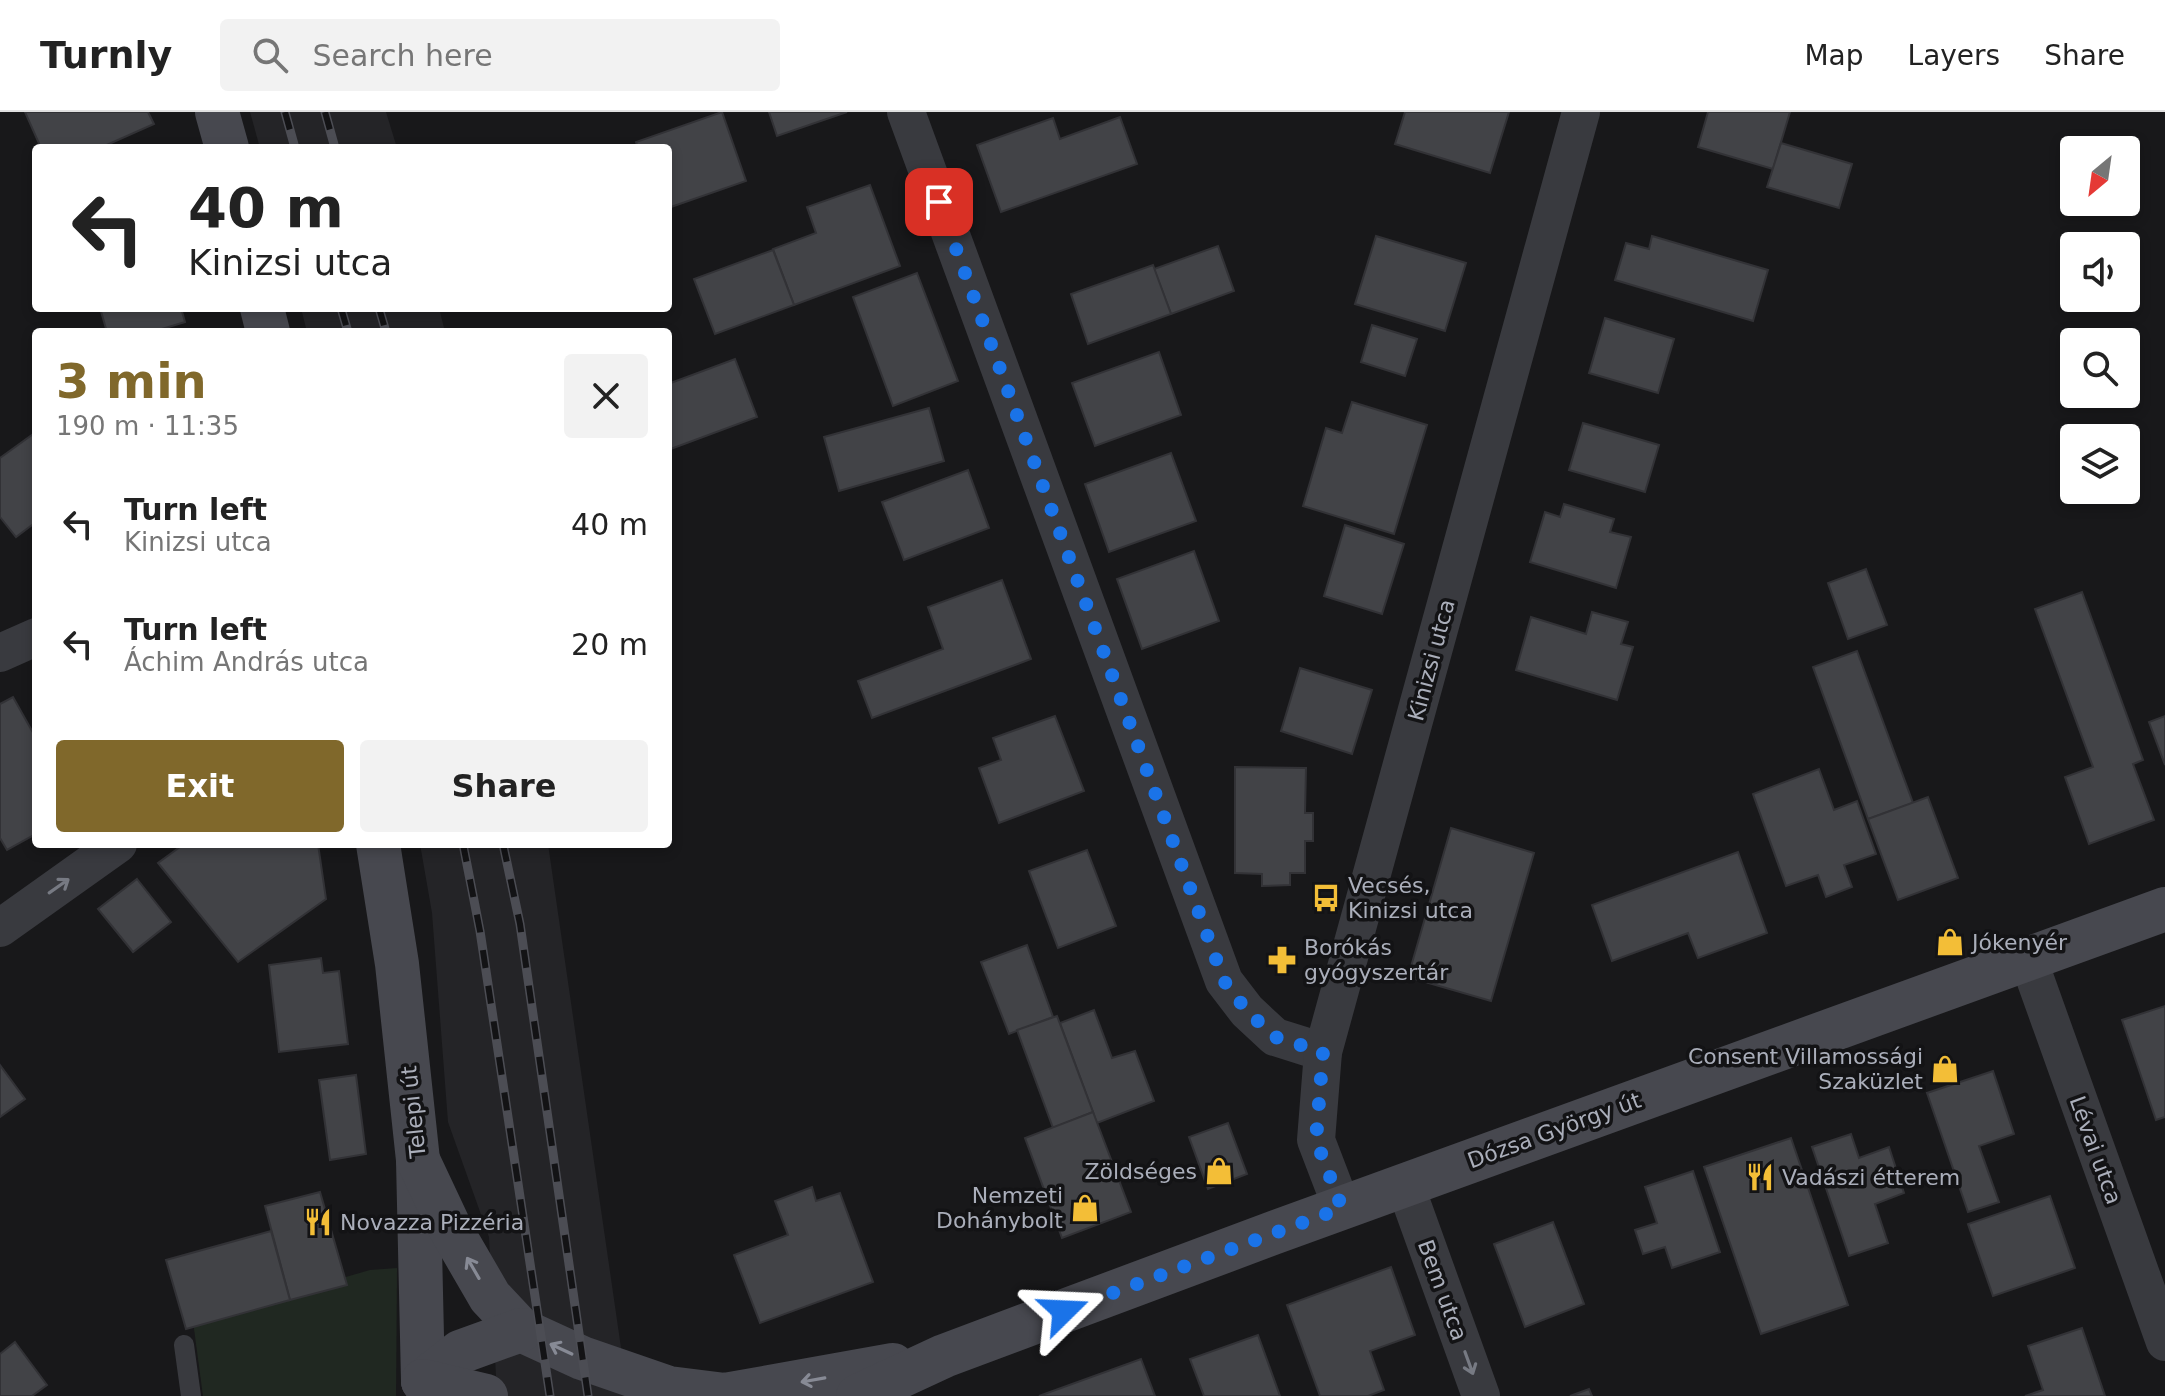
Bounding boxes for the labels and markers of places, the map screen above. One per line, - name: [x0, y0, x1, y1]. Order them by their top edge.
- pin: [905, 168, 973, 236]
- place label: Vecsés, Kinizsi utca: [1348, 873, 1473, 923]
- bus stop icon: Vecsés, Kinizsi utca: [1311, 883, 1341, 913]
- shop icon: Jókenyér: [1935, 927, 1965, 957]
- place label: Jókenyér: [1970, 930, 2068, 955]
- place label: Borókás gyógyszertár: [1304, 935, 1449, 985]
- pharmacy icon: Borókás gyógyszertár: [1267, 945, 1297, 975]
- place label: Consent Villamossági Szaküzlet: [1688, 1044, 1923, 1094]
- shop icon: Consent Villamossági Szaküzlet: [1930, 1054, 1960, 1084]
- shop icon: Zöldséges: [1204, 1156, 1234, 1186]
- place label: Zöldséges: [1084, 1159, 1197, 1184]
- restaurant icon: Vadászi étterem: [1745, 1162, 1775, 1192]
- place label: Vadászi étterem: [1782, 1165, 1960, 1190]
- place label: Nemzeti Dohánybolt: [936, 1183, 1063, 1233]
- shop icon: Nemzeti Dohánybolt: [1070, 1193, 1100, 1223]
- restaurant icon: Novazza Pizzéria: [303, 1207, 333, 1237]
- place label: Novazza Pizzéria: [340, 1210, 524, 1235]

